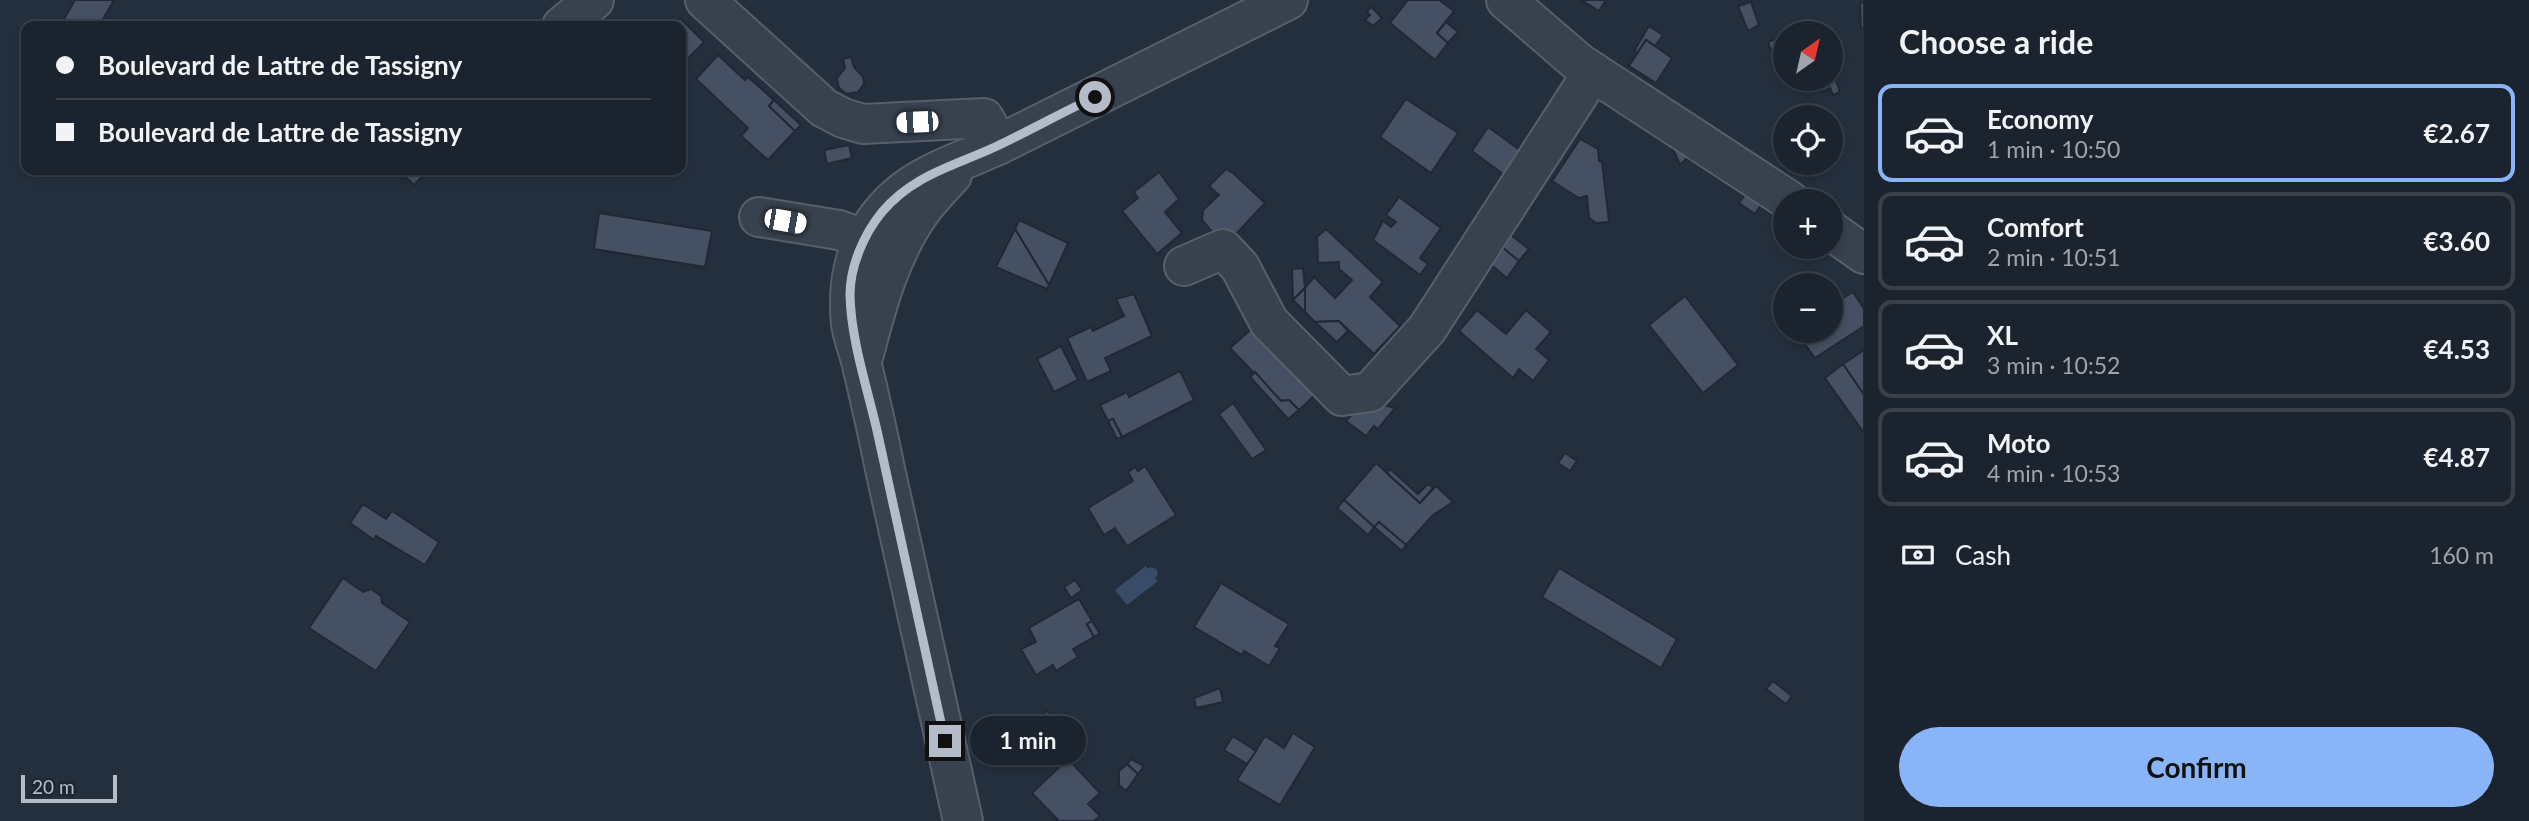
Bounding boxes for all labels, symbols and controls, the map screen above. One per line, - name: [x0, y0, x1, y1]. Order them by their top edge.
- north arrow: [1773, 21, 1843, 91]
- map controls: [1773, 21, 1843, 343]
- text: Choose a ride: [1899, 22, 2093, 61]
- text: Boulevard de Lattre de Tassigny: [98, 49, 462, 81]
- route start: [1079, 81, 1111, 113]
- icon: car: [1903, 102, 1966, 165]
- text: Economy: [1987, 103, 2093, 135]
- button: locate: [1773, 105, 1843, 175]
- car: [896, 111, 939, 133]
- text: Boulevard de Lattre de Tassigny: [98, 116, 462, 148]
- text: €2.67: [2424, 117, 2490, 149]
- text: 1 min · 10:50: [1987, 135, 2120, 163]
- button: +: [1773, 189, 1843, 259]
- car: [763, 207, 808, 235]
- icon: car: [1903, 210, 1966, 273]
- text: Comfort: [1987, 211, 2084, 243]
- text: €3.60: [2424, 225, 2490, 257]
- text: 2 min · 10:51: [1987, 243, 2120, 271]
- button: −: [1773, 273, 1843, 343]
- icon: car: [1903, 318, 1966, 381]
- text: XL: [1987, 319, 2018, 351]
- text: €4.53: [2424, 333, 2490, 365]
- text: 3 min · 10:52: [1987, 351, 2120, 379]
- icon: car: [1903, 426, 1966, 489]
- text: Moto: [1987, 427, 2050, 459]
- text: €4.87: [2424, 441, 2490, 473]
- text: 4 min · 10:53: [1987, 459, 2120, 487]
- icon: cash: [1899, 536, 1937, 574]
- text: Cash: [1955, 539, 2011, 571]
- text: 160 m: [2429, 541, 2494, 569]
- callout: 1 min: [970, 716, 1085, 766]
- route end: [929, 725, 961, 757]
- text: 1 min: [999, 726, 1057, 754]
- button: Confirm: [1899, 727, 2494, 807]
- scale bar: [21, 772, 117, 804]
- text: 20 m: [32, 775, 75, 798]

